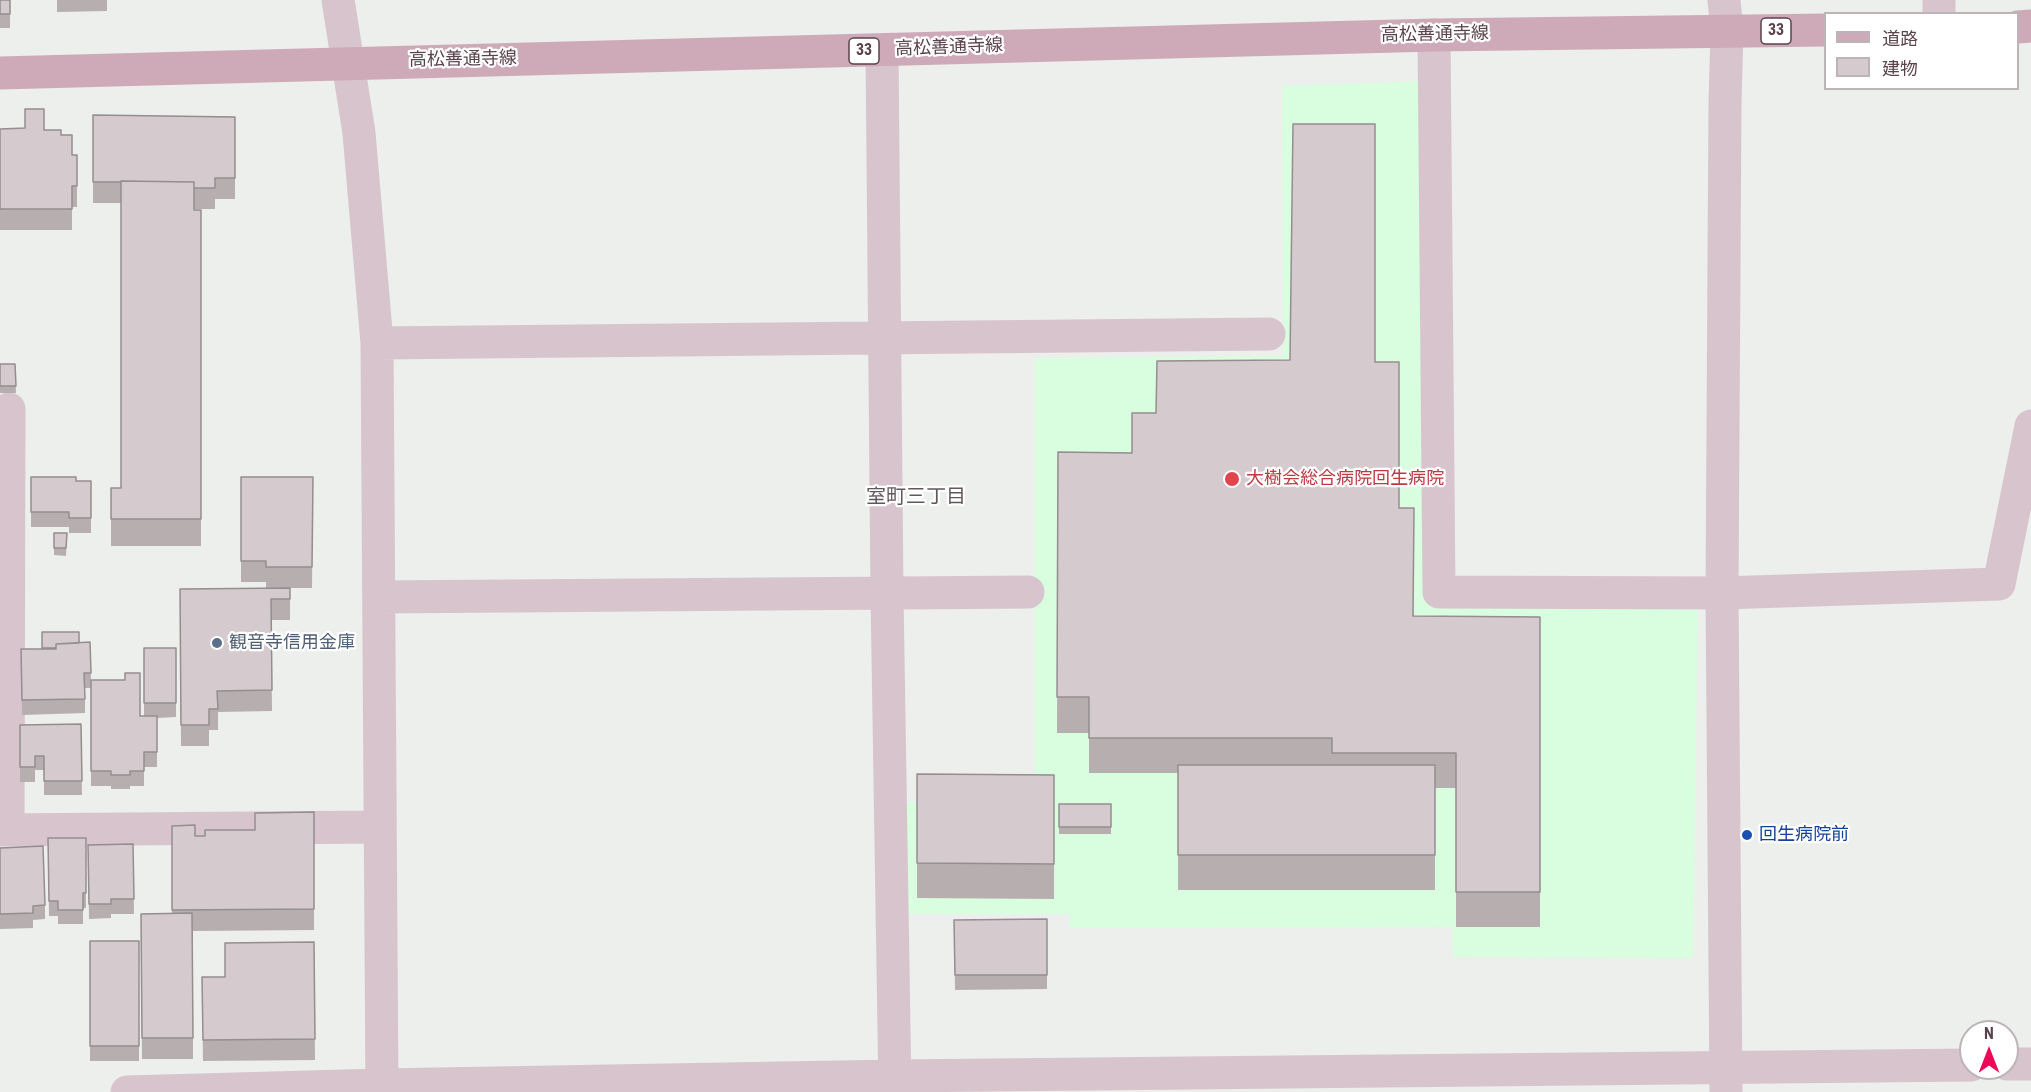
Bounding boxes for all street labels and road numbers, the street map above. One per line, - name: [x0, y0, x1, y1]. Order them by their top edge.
- road number: 33: [1761, 18, 1791, 44]
- street label: 高松善通寺線: [1381, 23, 1489, 47]
- street label: 高松善通寺線: [895, 35, 1003, 61]
- road number: 33: [849, 38, 879, 64]
- street label: 高松善通寺線: [409, 48, 517, 72]

